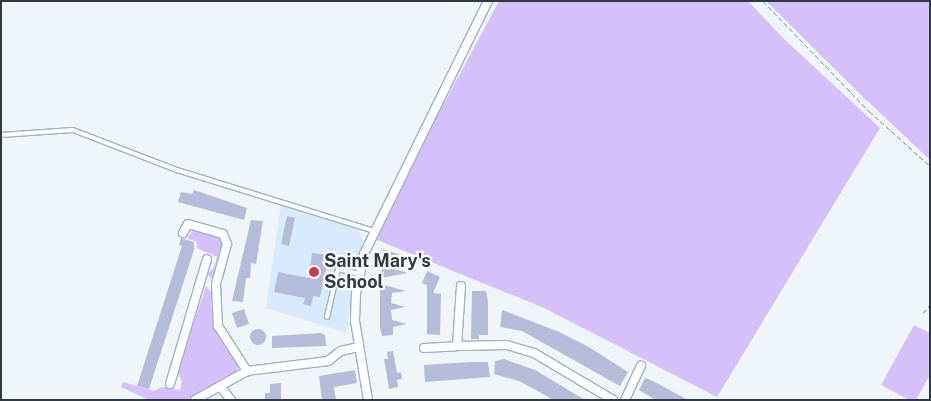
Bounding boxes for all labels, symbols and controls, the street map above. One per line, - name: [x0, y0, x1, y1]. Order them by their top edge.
- place label: Saint Mary's School: [324, 251, 431, 294]
- marker: Saint Mary's School: [308, 266, 320, 278]

